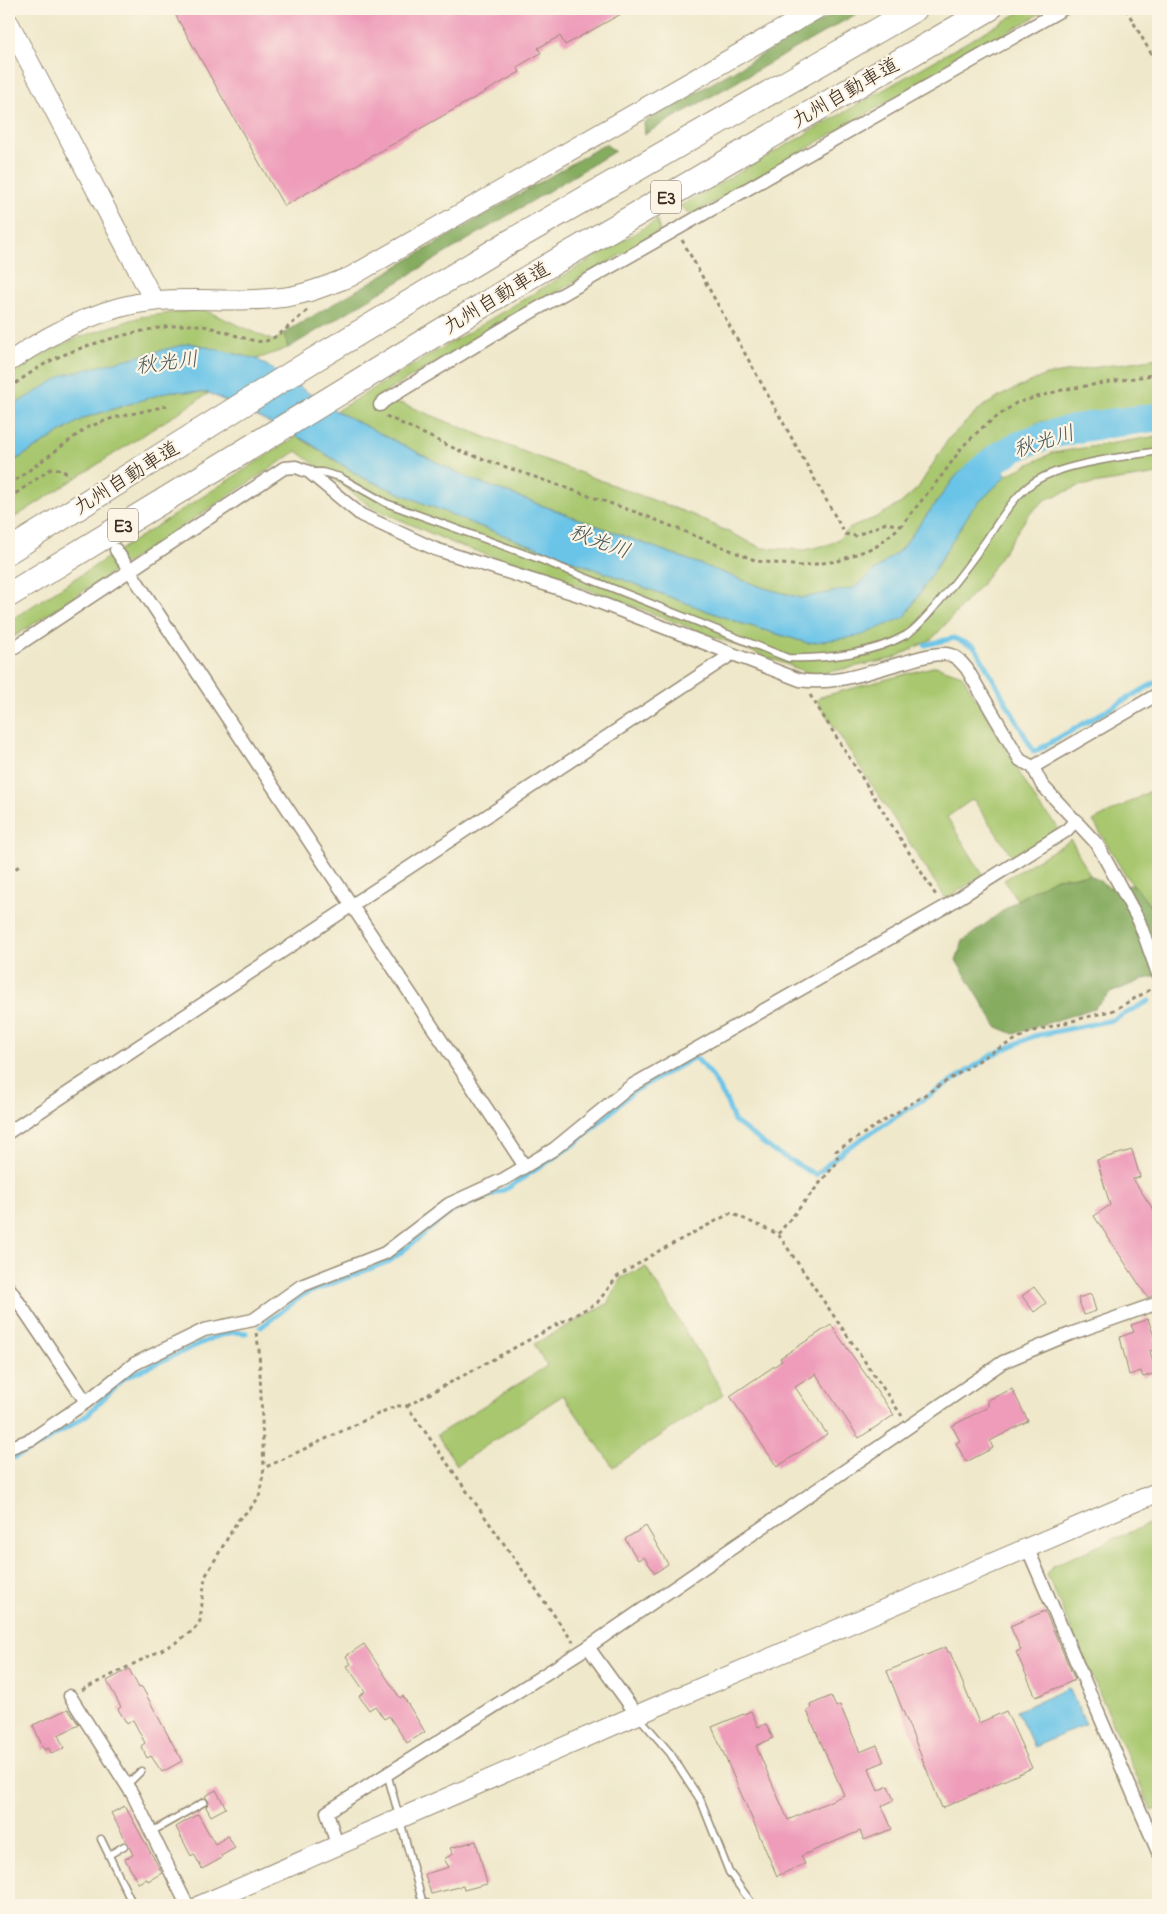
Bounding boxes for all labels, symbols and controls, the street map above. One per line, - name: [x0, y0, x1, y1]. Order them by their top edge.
- street label: 九州自動車道: [787, 52, 905, 137]
- road number: E3: [651, 180, 681, 213]
- street label: 九州自動車道: [438, 256, 556, 342]
- water label: 秋光川: [134, 345, 200, 383]
- water label: 秋光川: [1010, 419, 1079, 466]
- street label: 九州自動車道: [69, 435, 186, 523]
- road number: E3: [108, 508, 138, 542]
- water label: 秋光川: [565, 518, 634, 568]

